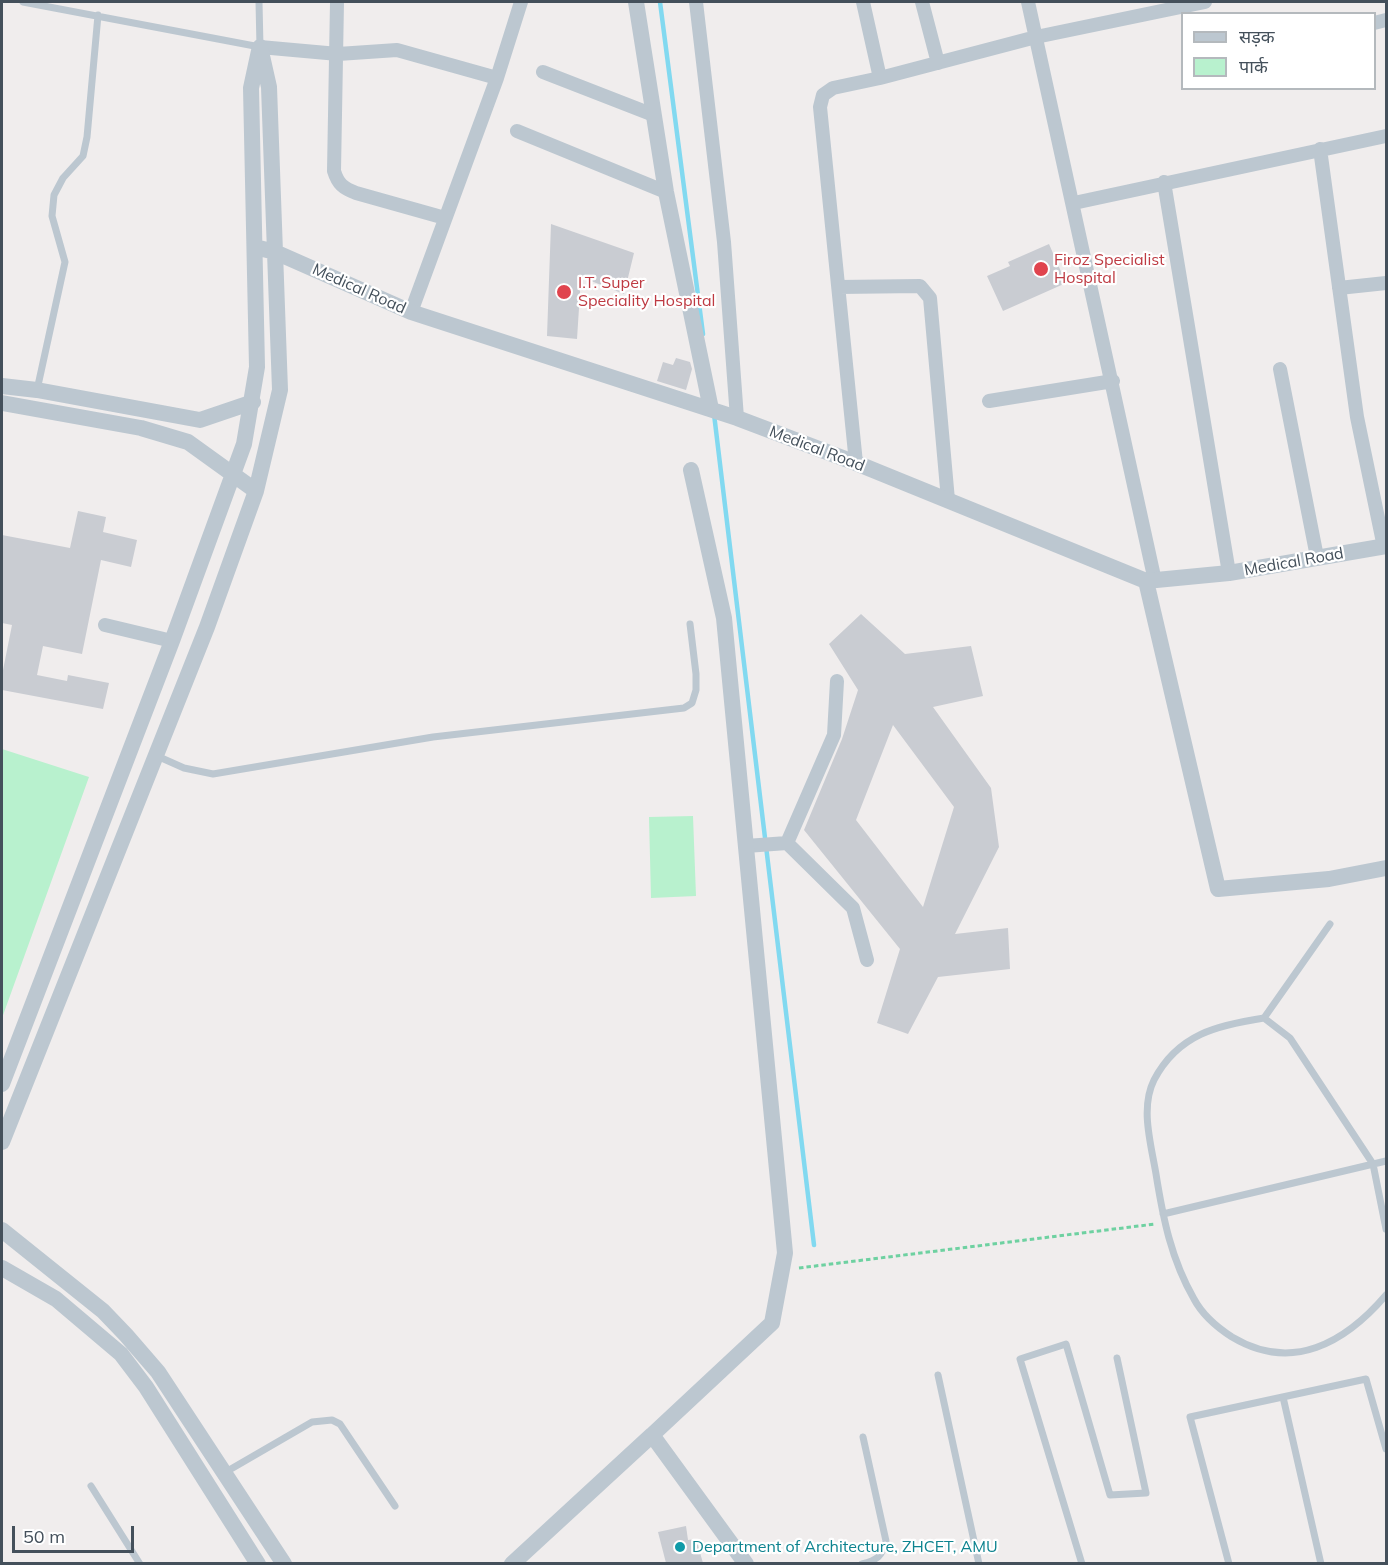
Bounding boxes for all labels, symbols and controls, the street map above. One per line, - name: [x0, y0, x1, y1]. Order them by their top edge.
- legend: [1181, 12, 1376, 90]
- text: सड़क: [1239, 25, 1275, 48]
- text: पार्क: [1239, 55, 1268, 78]
- place label: Firoz Specialist Hospital: [1054, 250, 1165, 288]
- street label: Medical Road: [309, 260, 409, 318]
- marker: Firoz Specialist Hospital: [1032, 260, 1050, 278]
- place label: I.T. Super Speciality Hospital: [578, 273, 715, 311]
- marker: I.T. Super Speciality Hospital: [555, 283, 573, 301]
- street label: Medical Road: [767, 422, 867, 476]
- street label: Medical Road: [1243, 544, 1345, 580]
- scale bar: [15, 1514, 136, 1552]
- text: 50 m: [23, 1525, 65, 1548]
- place label: Department of Architecture, ZHCET, AMU: [692, 1537, 998, 1557]
- marker: Department of Architecture, ZHCET, AMU: [673, 1540, 687, 1554]

